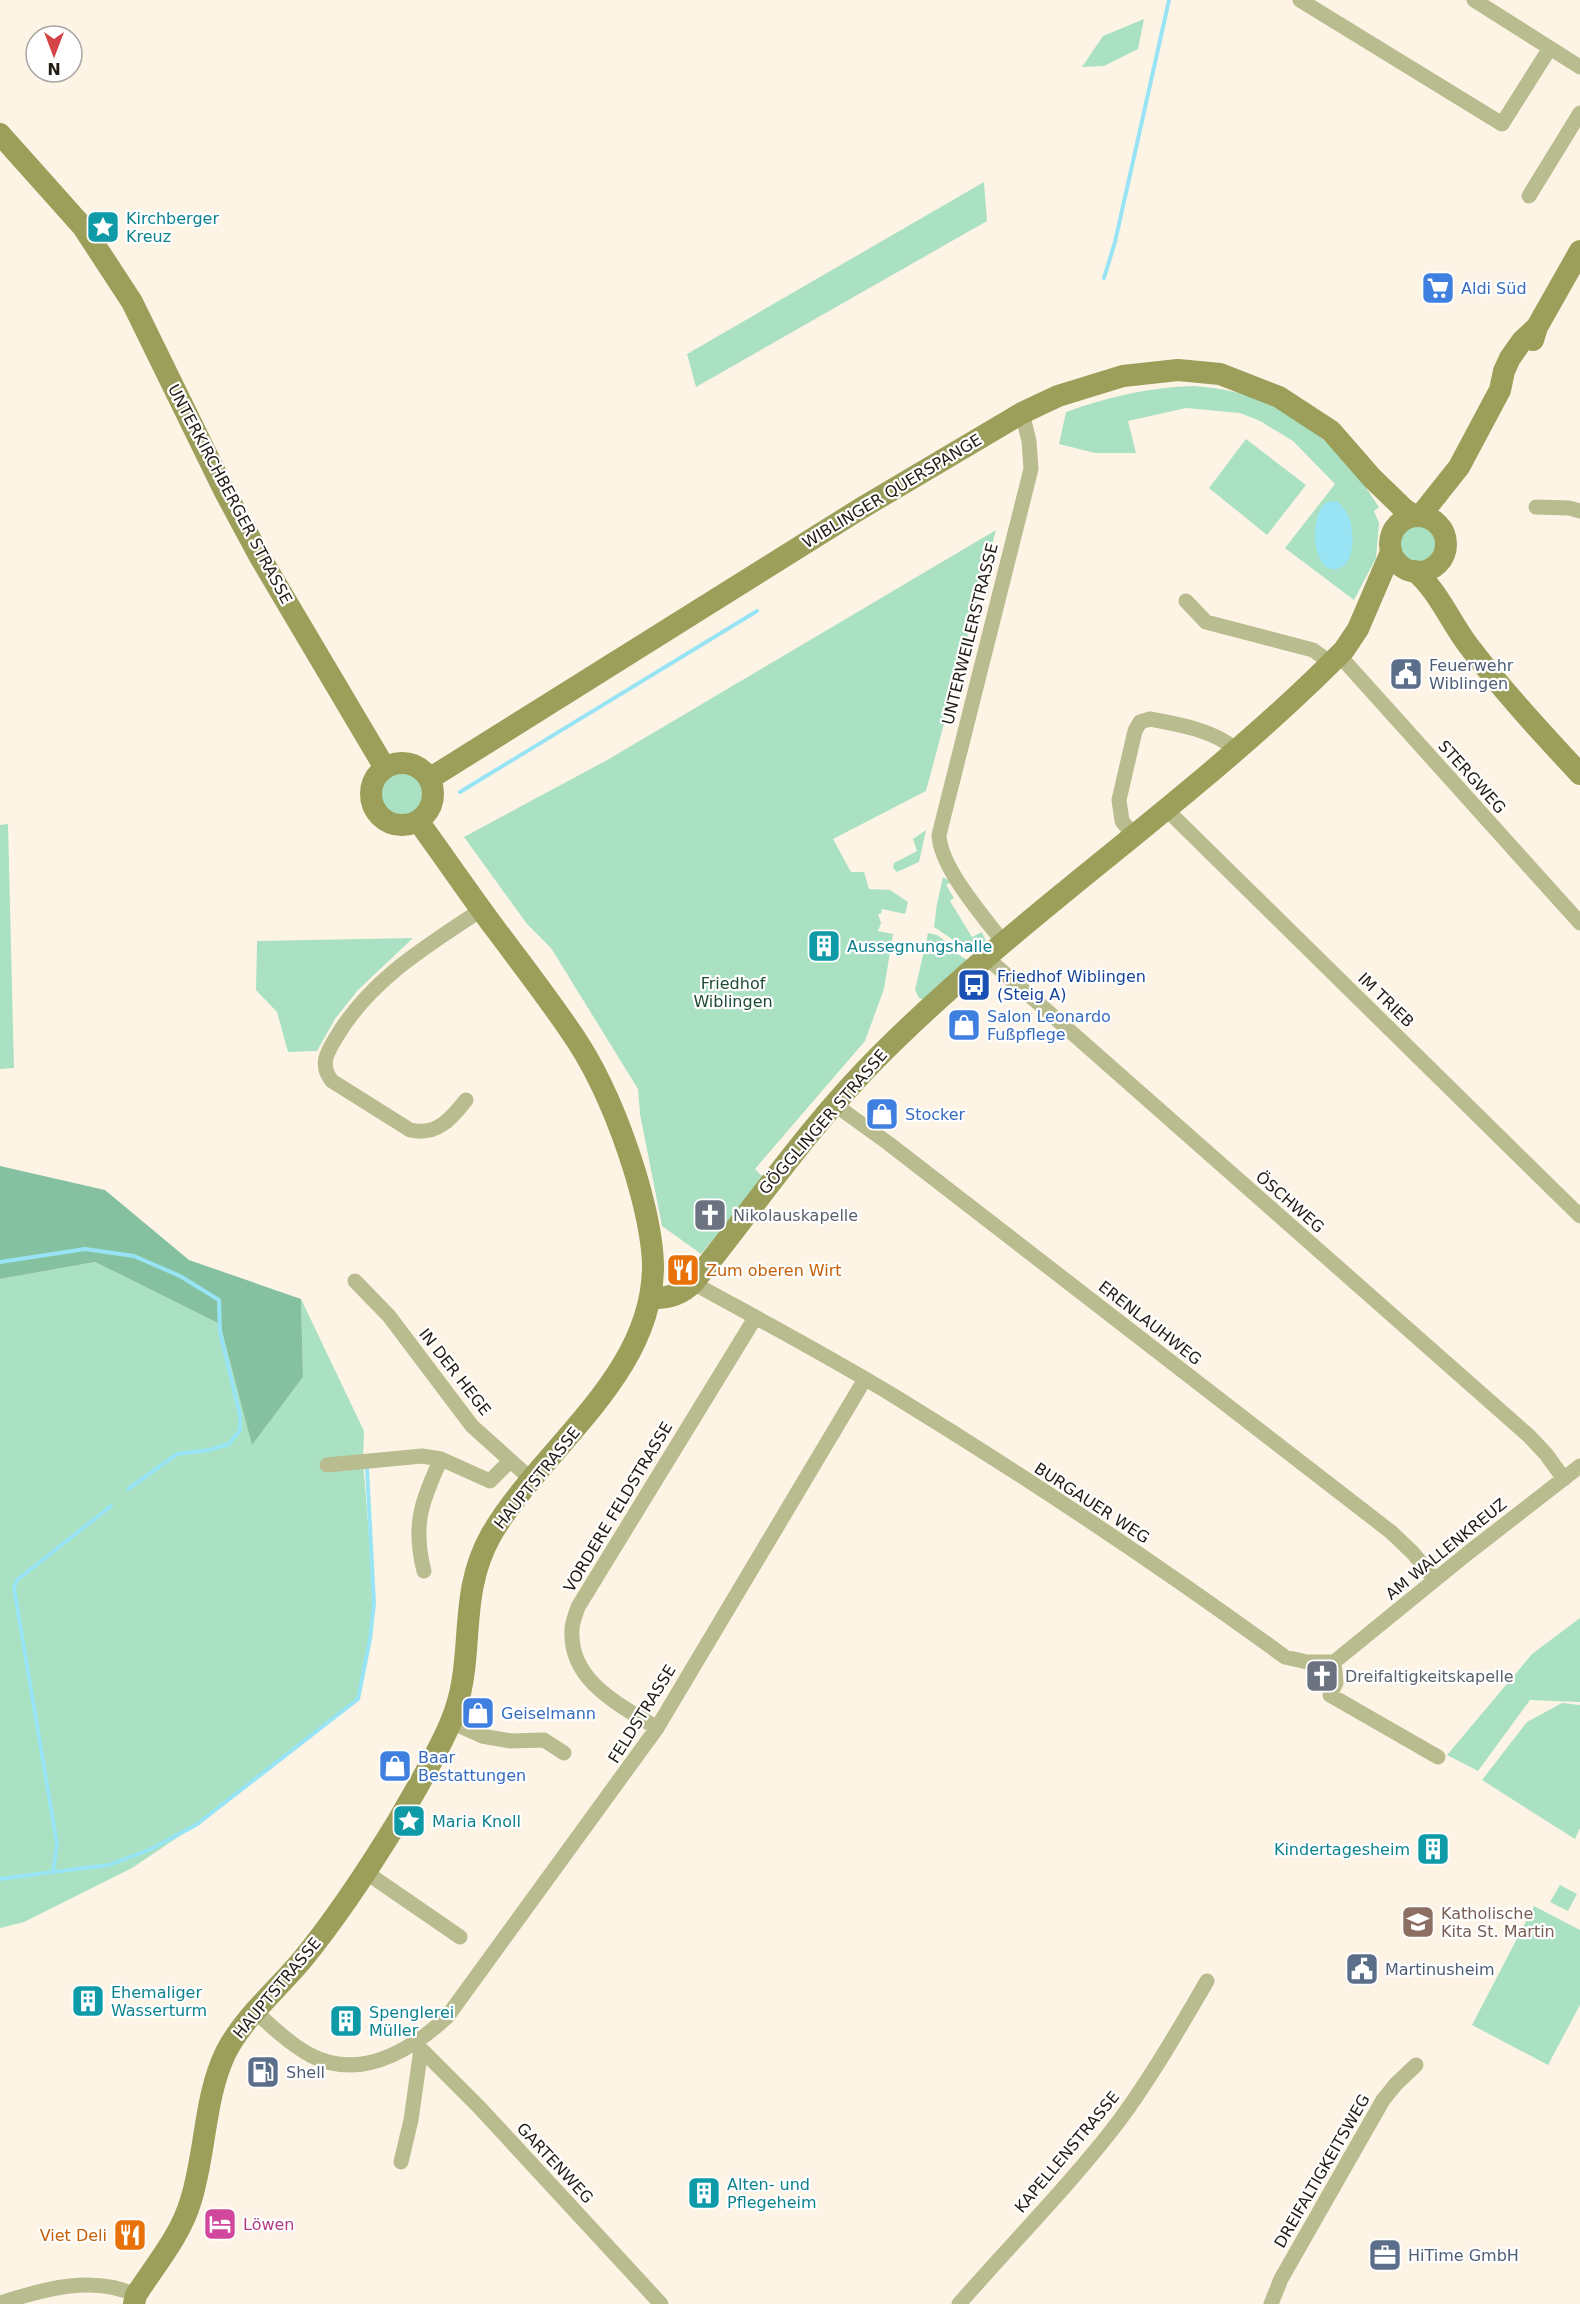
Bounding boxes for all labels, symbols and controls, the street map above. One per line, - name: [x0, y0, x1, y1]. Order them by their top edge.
- north arrow: [24, 24, 84, 84]
- text: N: [47, 59, 61, 78]
- place icon: Kirchberger Kreuz: [85, 209, 121, 245]
- place label: Kirchberger Kreuz: [126, 209, 219, 246]
- supermarket icon: Aldi Süd: [1420, 270, 1456, 306]
- place label: Aldi Süd: [1461, 279, 1527, 298]
- street label: UNTERKIRCHBERGER STRASSE: [164, 381, 296, 607]
- street label: WIBLINGER QUERSPANGE: [799, 430, 985, 552]
- street label: UNTERWEILERSTRASSE: [938, 541, 1002, 727]
- public building icon: Feuerwehr Wiblingen: [1388, 656, 1424, 692]
- place label: Feuerwehr Wiblingen: [1429, 656, 1514, 693]
- street label: STERGWEG: [1434, 736, 1510, 818]
- building icon: Aussegnungshalle: [806, 928, 842, 964]
- place label: Aussegnungshalle: [847, 937, 992, 956]
- bus stop icon: Friedhof Wiblingen (Steig A): [956, 967, 992, 1003]
- place label: Friedhof Wiblingen (Steig A): [997, 967, 1146, 1004]
- street label: IM TRIEB: [1354, 969, 1418, 1031]
- park label: Friedhof Wiblingen: [693, 974, 773, 1011]
- shop icon: Salon Leonardo Fußpflege: [946, 1007, 982, 1043]
- place label: Salon Leonardo Fußpflege: [987, 1007, 1111, 1044]
- street label: GÖGGLINGER STRASSE: [755, 1046, 891, 1198]
- shop icon: Stocker: [864, 1096, 900, 1132]
- place label: Stocker: [905, 1105, 966, 1124]
- street label: ÖSCHWEG: [1252, 1167, 1328, 1237]
- church icon: Nikolauskapelle: [692, 1197, 728, 1233]
- place label: Nikolauskapelle: [733, 1206, 858, 1225]
- restaurant icon: Zum oberen Wirt: [665, 1252, 701, 1288]
- place label: Zum oberen Wirt: [706, 1261, 842, 1280]
- street label: ERENLAUHWEG: [1095, 1277, 1205, 1369]
- street label: IN DER HEGE: [415, 1325, 495, 1419]
- street label: VORDERE FELDSTRASSE: [560, 1418, 676, 1596]
- street label: HAUPTSTRASSE: [490, 1423, 584, 1533]
- street label: BURGAUER WEG: [1031, 1459, 1153, 1547]
- street label: AM WALLENKREUZ: [1382, 1494, 1510, 1604]
- church icon: Dreifaltigkeitskapelle: [1304, 1658, 1340, 1694]
- street label: FELDSTRASSE: [604, 1661, 680, 1767]
- place label: Dreifaltigkeitskapelle: [1345, 1667, 1514, 1686]
- shop icon: Geiselmann: [460, 1695, 496, 1731]
- place label: Geiselmann: [501, 1704, 596, 1723]
- shop icon: Baar Bestattungen: [377, 1748, 413, 1784]
- place label: Baar Bestattungen: [418, 1748, 526, 1785]
- place icon: Maria Knoll: [391, 1803, 427, 1839]
- place label: Maria Knoll: [432, 1812, 521, 1831]
- building icon: Kindertagesheim: [1415, 1831, 1451, 1867]
- place label: Kindertagesheim: [1274, 1840, 1410, 1859]
- school or university icon: Katholische Kita St. Martin: [1400, 1904, 1436, 1940]
- place label: Katholische Kita St. Martin: [1441, 1904, 1555, 1941]
- street label: HAUPTSTRASSE: [229, 1934, 325, 2042]
- public building icon: Martinusheim: [1344, 1951, 1380, 1987]
- place label: Martinusheim: [1385, 1960, 1495, 1979]
- building icon: Ehemaliger Wasserturm: [70, 1983, 106, 2019]
- place label: Ehemaliger Wasserturm: [111, 1983, 207, 2020]
- building icon: Spenglerei Müller: [328, 2003, 364, 2039]
- place label: Spenglerei Müller: [369, 2003, 454, 2040]
- fuel station icon: Shell: [245, 2054, 281, 2090]
- place label: Shell: [286, 2063, 325, 2082]
- street label: KAPELLENSTRASSE: [1011, 2087, 1123, 2217]
- street label: DREIFALTIGKEITSWEG: [1270, 2091, 1374, 2251]
- street label: GARTENWEG: [513, 2119, 597, 2207]
- building icon: Alten- und Pflegeheim: [686, 2175, 722, 2211]
- place label: Alten- und Pflegeheim: [727, 2175, 817, 2212]
- hotel icon: Löwen: [202, 2206, 238, 2242]
- place label: Löwen: [243, 2215, 295, 2234]
- restaurant icon: Viet Deli: [112, 2217, 148, 2253]
- place label: Viet Deli: [40, 2226, 107, 2245]
- office icon: HiTime GmbH: [1367, 2237, 1403, 2273]
- place label: HiTime GmbH: [1408, 2246, 1519, 2265]

